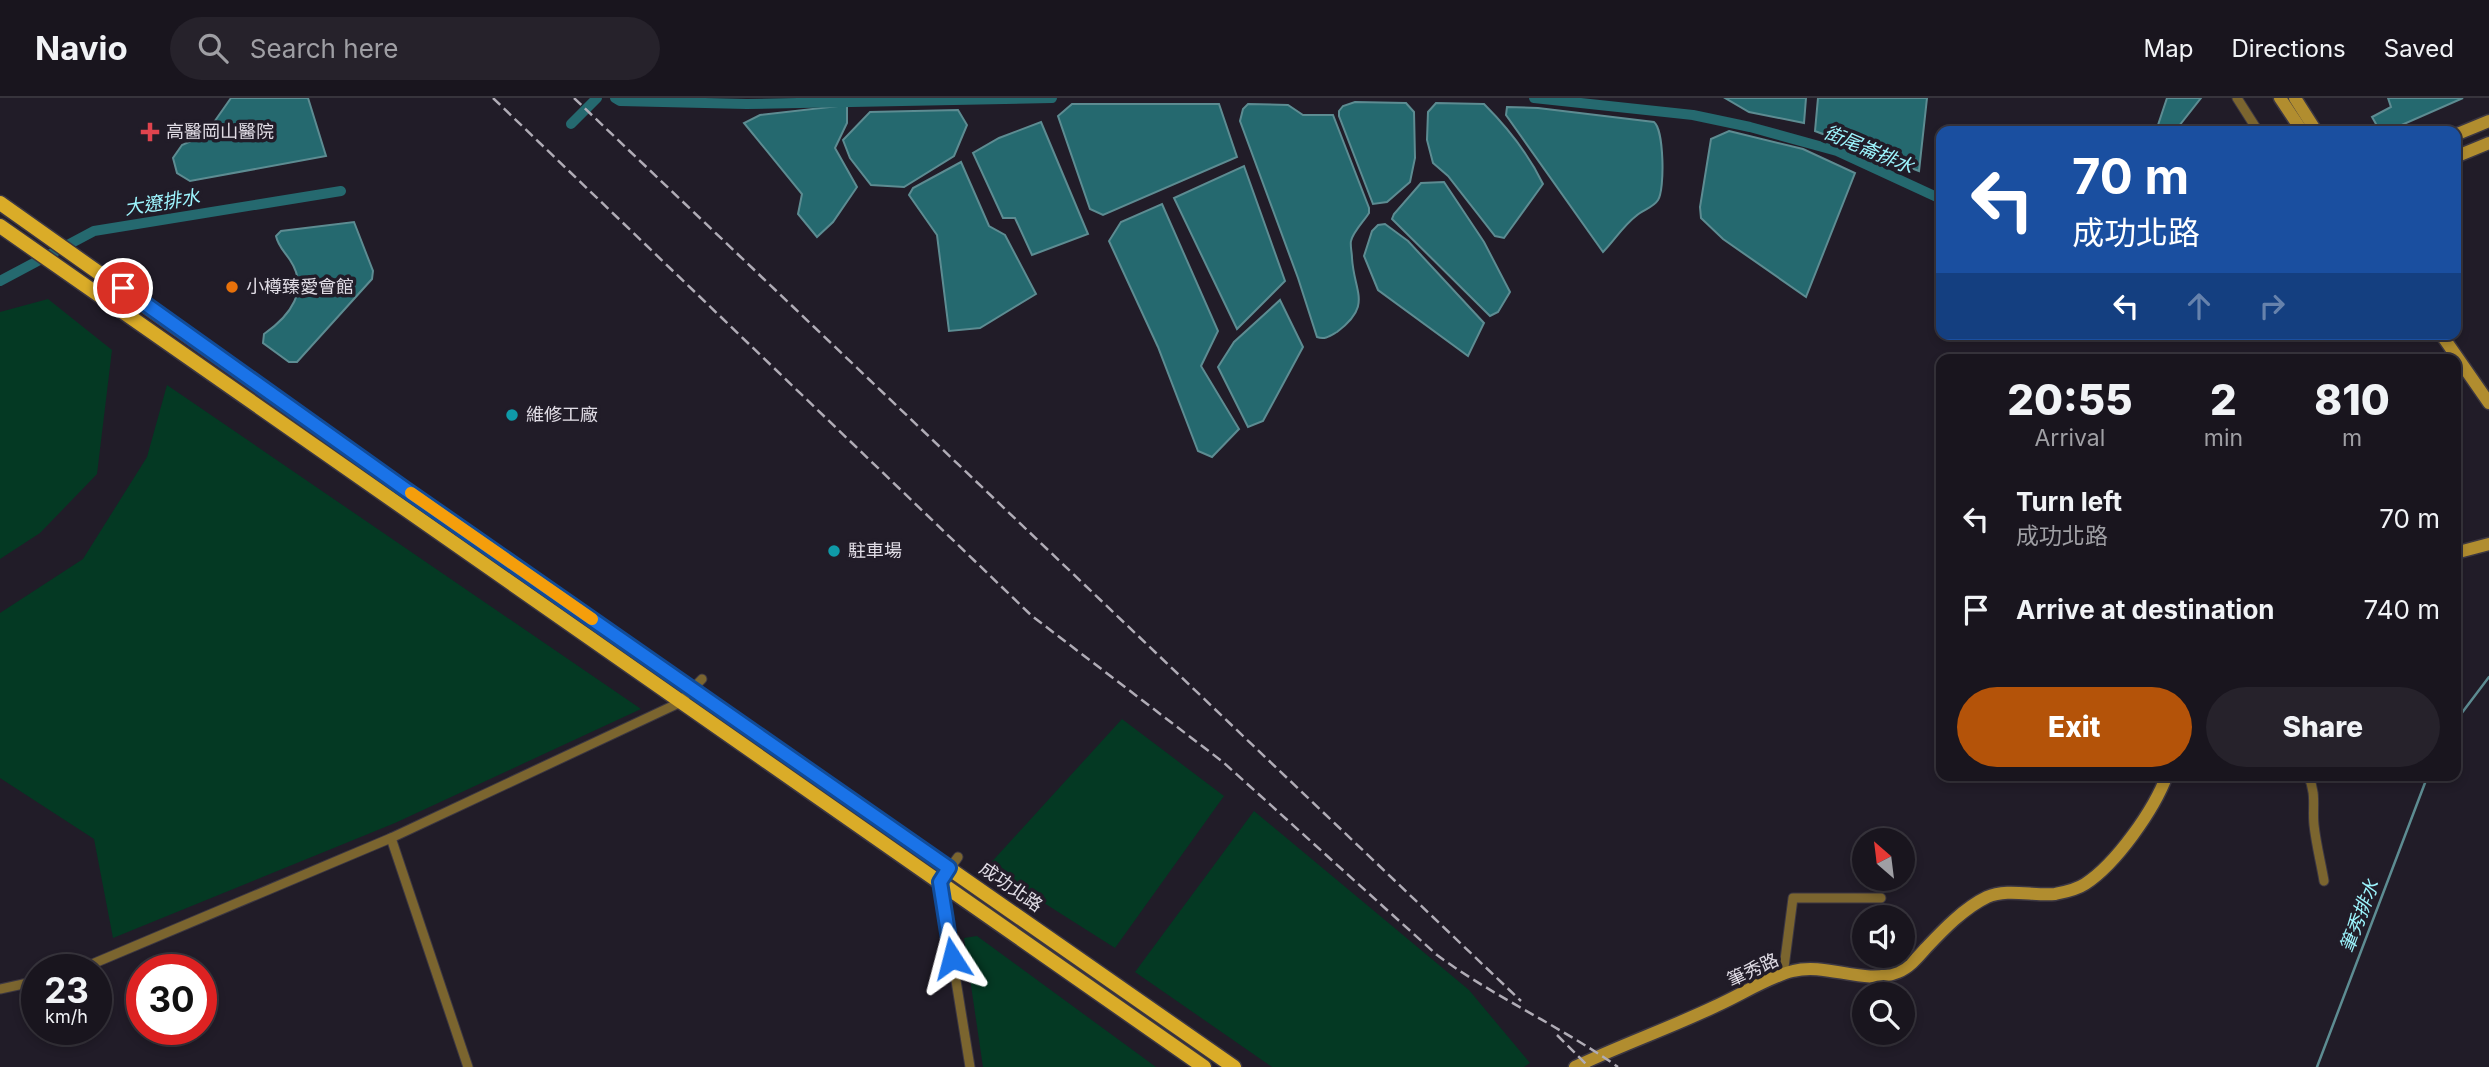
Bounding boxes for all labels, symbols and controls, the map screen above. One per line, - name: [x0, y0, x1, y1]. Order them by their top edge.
- search box: [170, 17, 660, 80]
- text: Navio: [35, 28, 128, 68]
- icon: search: [194, 29, 232, 67]
- text: Search here: [250, 33, 398, 64]
- text: Map: [2144, 34, 2193, 63]
- text: Directions: [2231, 34, 2346, 63]
- text: Saved: [2384, 34, 2454, 63]
- water label: 街尾崙排水: [1821, 120, 1918, 179]
- place label: 高醫岡山醫院: [166, 121, 274, 142]
- marker: 高醫岡山醫院: [140, 122, 160, 142]
- text: 70 m: [2072, 147, 2189, 206]
- icon: left: [1957, 154, 2048, 245]
- water label: 大遼排水: [123, 185, 202, 220]
- text: 成功北路: [2072, 213, 2200, 252]
- pin: [93, 258, 153, 318]
- icon: arrive: [104, 269, 142, 307]
- place label: 小樽臻愛會館: [246, 276, 354, 297]
- marker: 小樽臻愛會館: [224, 279, 240, 295]
- icon: left: [2107, 287, 2145, 325]
- icon: ahead: [2180, 287, 2218, 325]
- icon: right: [2253, 287, 2291, 325]
- text: 20:55: [2007, 374, 2133, 425]
- text: 2: [2210, 374, 2237, 425]
- text: 810: [2314, 374, 2390, 425]
- place label: 維修工廠: [526, 404, 598, 425]
- marker: 維修工廠: [504, 407, 520, 423]
- text: Arrival: [2035, 424, 2105, 452]
- text: min: [2204, 424, 2243, 452]
- text: m: [2342, 424, 2362, 452]
- text: Turn left: [2016, 486, 2122, 517]
- icon: left: [1957, 500, 1995, 538]
- text: 70 m: [2379, 503, 2440, 534]
- text: 成功北路: [2016, 522, 2108, 550]
- place label: 駐車場: [848, 540, 902, 561]
- marker: 駐車場: [826, 543, 842, 559]
- icon: arrive: [1957, 591, 1995, 629]
- text: Arrive at destination: [2016, 594, 2275, 625]
- text: 740 m: [2364, 594, 2440, 625]
- button: Exit: [1957, 687, 2192, 767]
- button: Share: [2206, 687, 2440, 767]
- north arrow: [1852, 828, 1914, 891]
- map controls: [1852, 828, 1915, 1045]
- street label: 成功北路: [976, 857, 1047, 916]
- water label: 筆秀排水: [2335, 876, 2384, 956]
- button: sound: [1852, 905, 1915, 968]
- position arrow: [915, 921, 989, 995]
- street label: 筆秀路: [1724, 949, 1782, 990]
- speed limit sign: 30: [126, 954, 217, 1045]
- text: 23: [44, 969, 89, 1011]
- button: search: [1852, 982, 1915, 1045]
- text: km/h: [45, 1006, 88, 1027]

